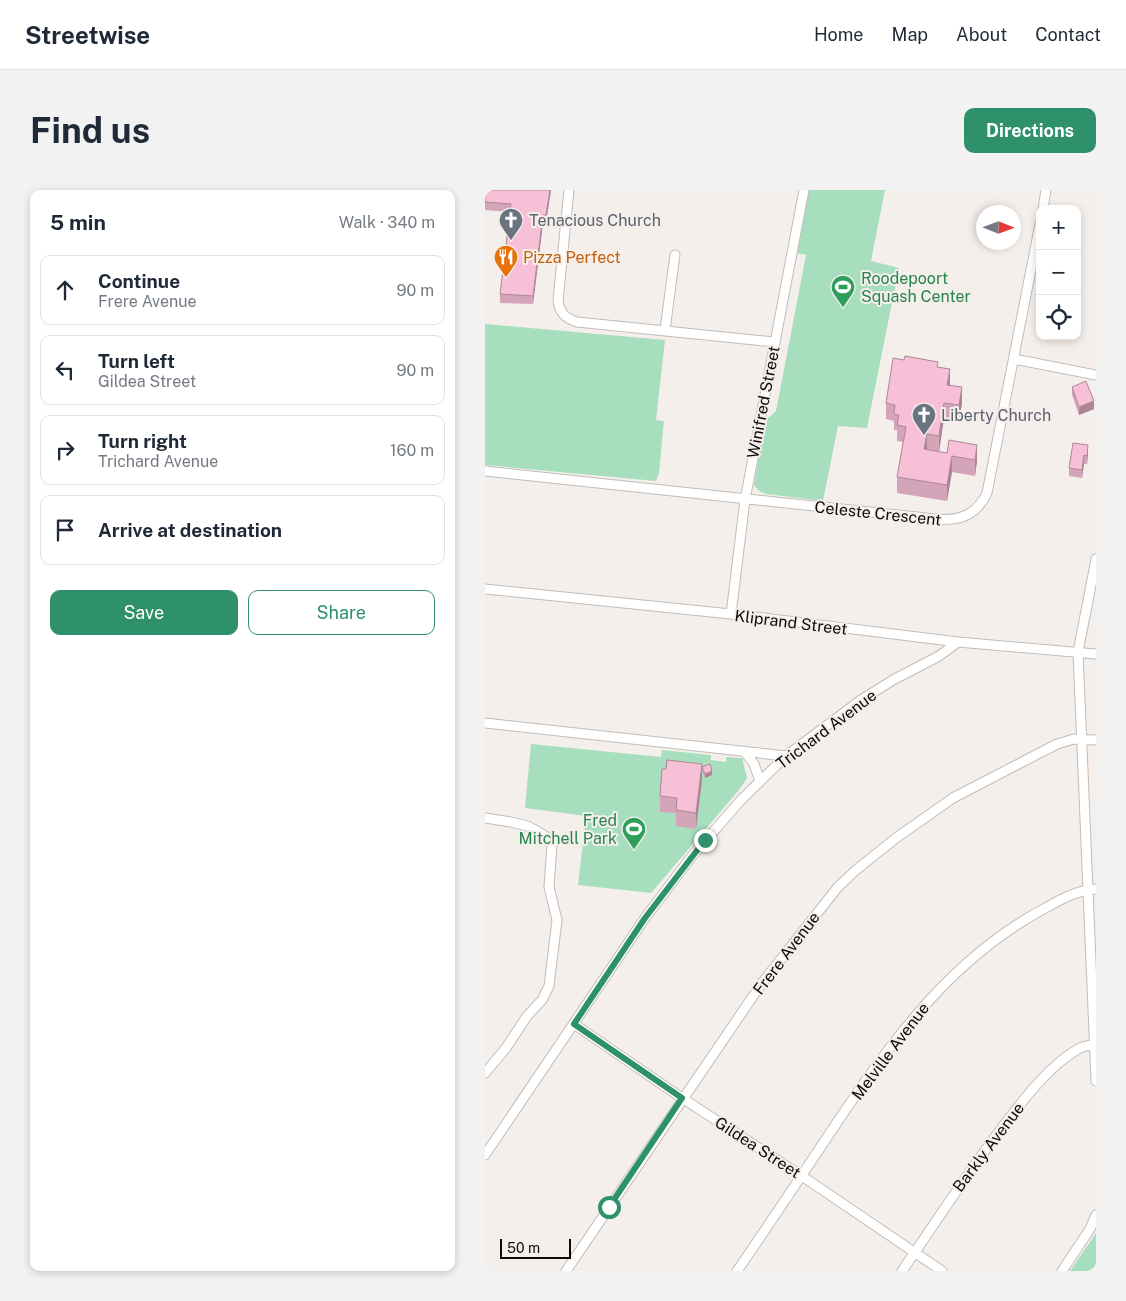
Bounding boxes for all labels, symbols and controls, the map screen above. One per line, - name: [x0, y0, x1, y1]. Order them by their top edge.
- text: Streetwise: [25, 21, 150, 49]
- text: Home: [814, 24, 864, 45]
- text: Map: [892, 24, 928, 45]
- text: About: [956, 24, 1007, 45]
- text: Contact: [1035, 24, 1101, 45]
- button: Directions: [964, 108, 1096, 153]
- text: Find us: [30, 110, 150, 151]
- north arrow: [976, 205, 1021, 250]
- map controls: [1036, 205, 1081, 340]
- button: +: [1036, 205, 1081, 250]
- church icon: Tenacious Church: [498, 207, 524, 241]
- text: 5 min: [50, 210, 106, 235]
- place label: Tenacious Church: [529, 211, 661, 230]
- text: Walk · 340 m: [339, 213, 435, 232]
- restaurant icon: Pizza Perfect: [493, 244, 519, 278]
- place label: Pizza Perfect: [523, 248, 621, 267]
- button: −: [1036, 250, 1081, 295]
- place label: Roodepoort Squash Center: [861, 269, 971, 306]
- text: Continue: [98, 270, 180, 292]
- sports icon: Roodepoort Squash Center: [830, 274, 856, 308]
- icon: ahead: [51, 276, 79, 304]
- text: 90 m: [397, 281, 434, 300]
- text: Frere Avenue: [98, 292, 197, 311]
- button: locate: [1036, 295, 1081, 340]
- street label: Winifred Street: [743, 344, 784, 460]
- text: Turn left: [98, 350, 175, 372]
- icon: left: [51, 356, 79, 384]
- text: 90 m: [397, 361, 434, 380]
- text: Gildea Street: [98, 372, 196, 391]
- church icon: Liberty Church: [911, 402, 937, 436]
- place label: Liberty Church: [941, 406, 1051, 425]
- text: Turn right: [98, 430, 187, 452]
- icon: right: [51, 436, 79, 464]
- text: 160 m: [390, 441, 434, 460]
- text: Trichard Avenue: [98, 452, 218, 471]
- street label: Celeste Crescent: [814, 497, 942, 530]
- icon: arrive: [51, 516, 79, 544]
- text: Arrive at destination: [98, 519, 282, 541]
- button: Save: [50, 590, 238, 635]
- button: Share: [248, 590, 435, 635]
- street label: Kliprand Street: [733, 606, 848, 639]
- street label: Trichard Avenue: [773, 686, 880, 773]
- place label: Fred Mitchell Park: [519, 811, 617, 848]
- sports icon: Fred Mitchell Park: [621, 816, 647, 850]
- route end: [694, 829, 717, 852]
- street label: Frere Avenue: [749, 908, 824, 998]
- street label: Melville Avenue: [848, 999, 933, 1104]
- street label: Barkly Avenue: [949, 1099, 1028, 1196]
- street label: Gildea Street: [711, 1113, 804, 1182]
- route start: [598, 1196, 621, 1219]
- scale bar: [500, 1236, 571, 1259]
- text: 50 m: [507, 1240, 540, 1256]

